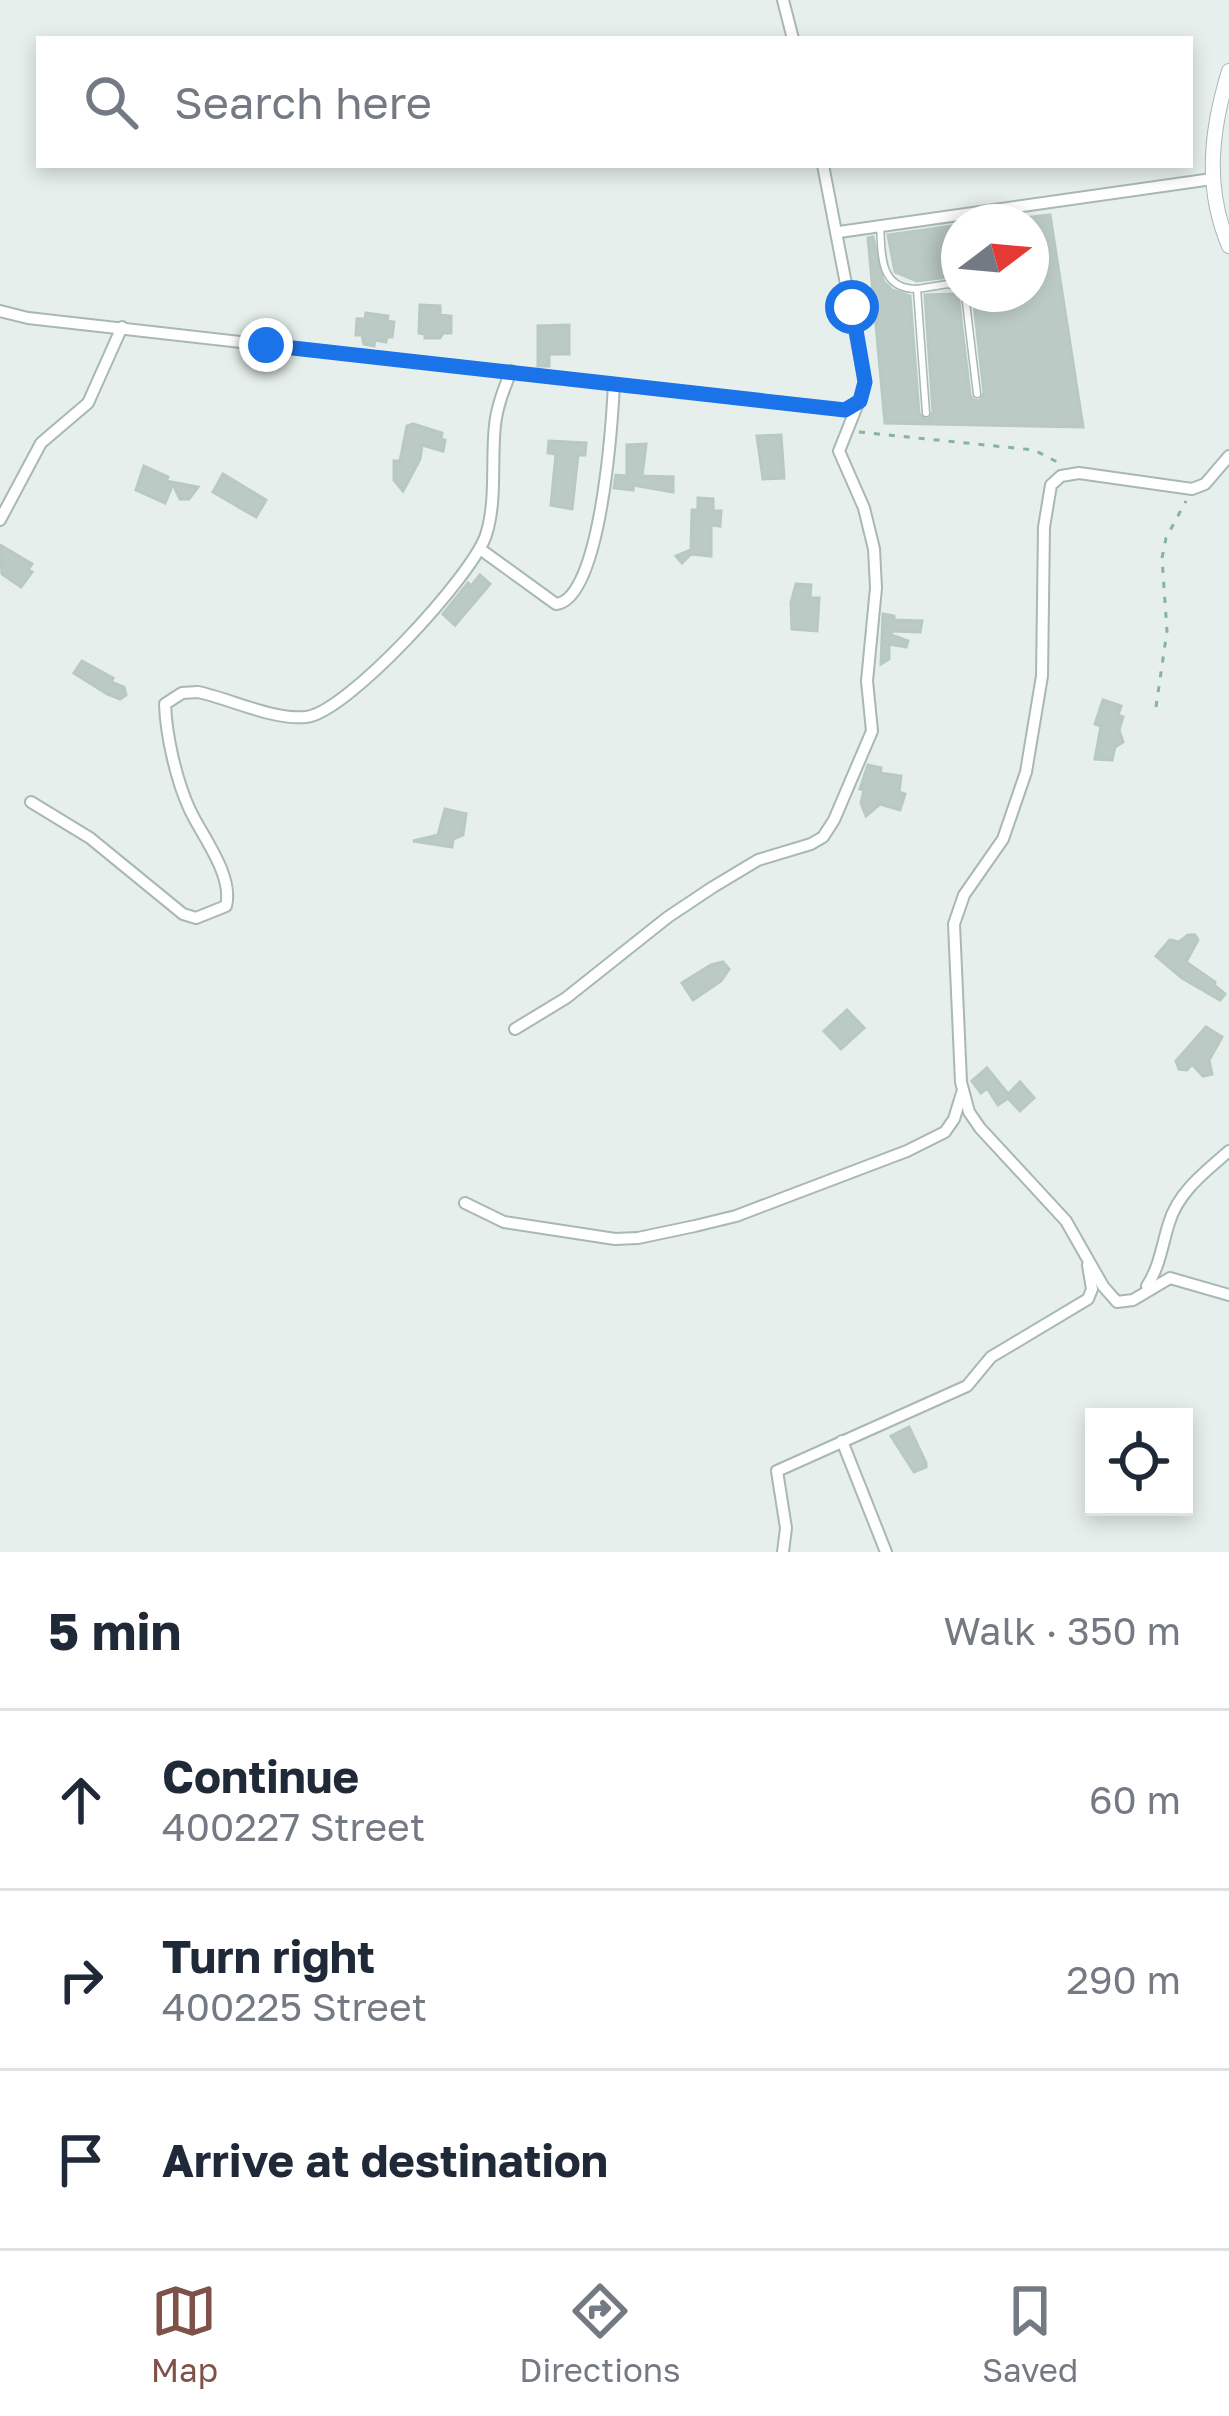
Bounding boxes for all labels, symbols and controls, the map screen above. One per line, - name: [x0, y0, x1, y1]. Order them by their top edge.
- search box: [36, 36, 1193, 168]
- icon: search: [78, 69, 144, 135]
- text: Search here: [174, 75, 432, 129]
- north arrow: [941, 204, 1049, 312]
- route start: [825, 280, 879, 334]
- route end: [239, 318, 293, 372]
- map controls: [1085, 1408, 1193, 1516]
- button: locate: [1085, 1408, 1193, 1516]
- text: 5 min: [48, 1600, 181, 1661]
- text: Walk · 350 m: [943, 1607, 1181, 1654]
- text: Continue: [162, 1749, 359, 1803]
- icon: ahead: [48, 1767, 114, 1833]
- text: 60 m: [1089, 1776, 1181, 1823]
- text: 400227 Street: [162, 1803, 425, 1850]
- text: Turn right: [162, 1929, 375, 1983]
- icon: right: [48, 1947, 114, 2013]
- text: 290 m: [1066, 1956, 1181, 2003]
- text: 400225 Street: [162, 1983, 427, 2030]
- icon: arrive: [48, 2127, 114, 2193]
- text: Arrive at destination: [162, 2133, 608, 2187]
- tab: Map: [151, 2278, 218, 2389]
- tab: Directions: [519, 2278, 681, 2389]
- tab: Saved: [982, 2278, 1078, 2389]

